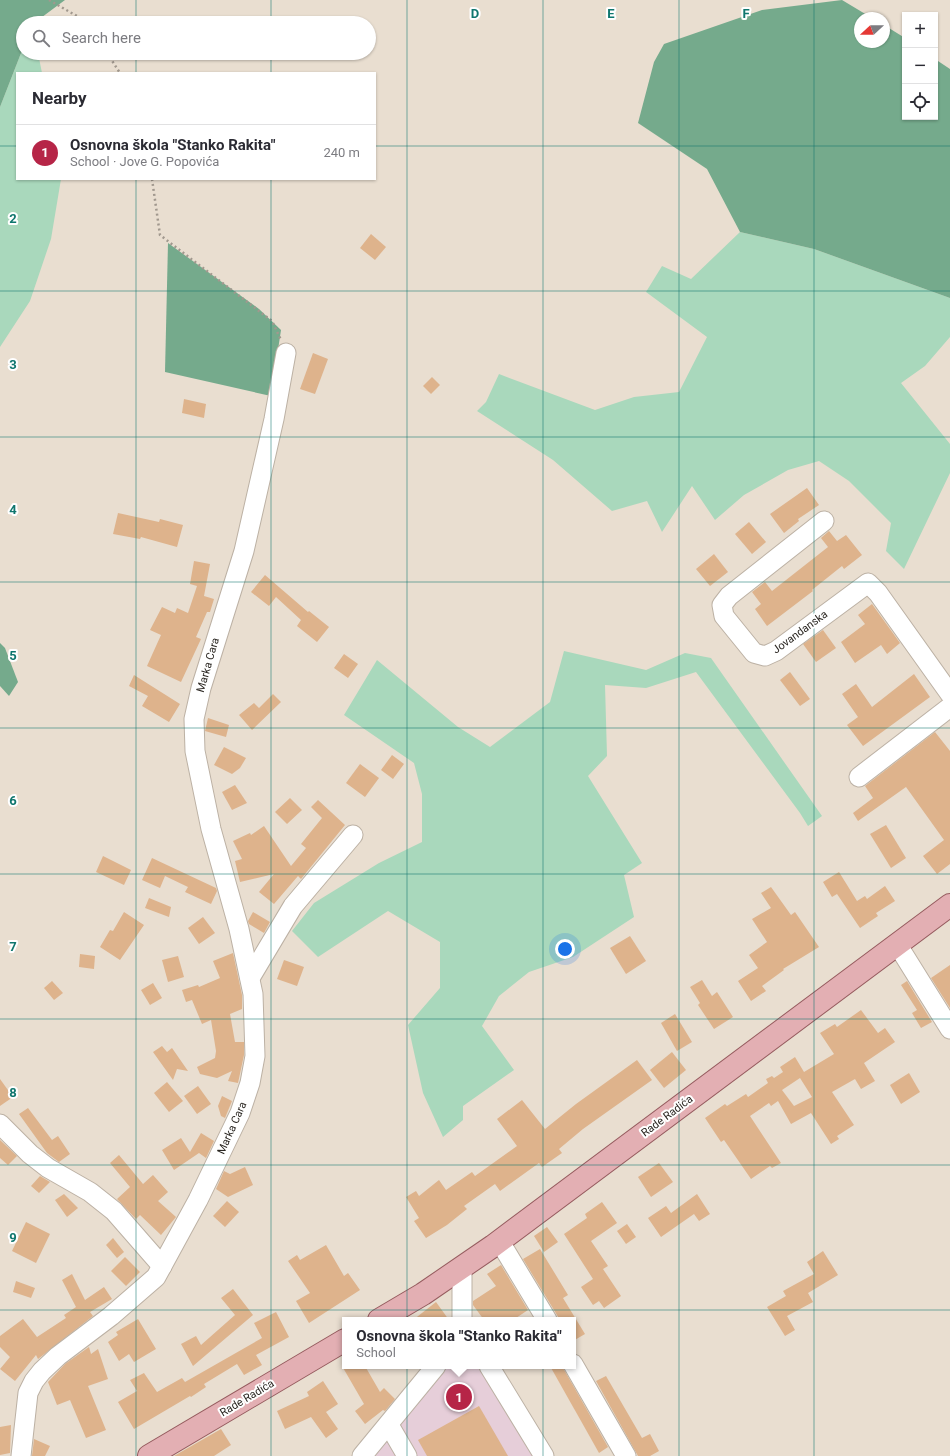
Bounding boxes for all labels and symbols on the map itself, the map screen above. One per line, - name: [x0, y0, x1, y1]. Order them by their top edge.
- text: D: [471, 6, 479, 21]
- text: E: [607, 6, 615, 21]
- text: F: [742, 6, 750, 21]
- north arrow: [854, 12, 890, 48]
- text: 2: [9, 211, 17, 226]
- text: 3: [9, 357, 17, 372]
- text: 4: [9, 502, 17, 517]
- street label: Jovandanska: [770, 608, 830, 656]
- street label: Marka Cara: [194, 636, 222, 694]
- text: 5: [9, 648, 17, 663]
- text: 6: [9, 793, 17, 808]
- text: 7: [9, 939, 17, 954]
- your location: [555, 939, 575, 959]
- text: 8: [9, 1085, 17, 1100]
- street label: Rade Radića: [639, 1092, 695, 1140]
- street label: Marka Cara: [215, 1100, 249, 1156]
- text: 9: [9, 1230, 17, 1245]
- street label: Rade Radića: [218, 1377, 276, 1419]
- pin: 1: [446, 1382, 472, 1412]

